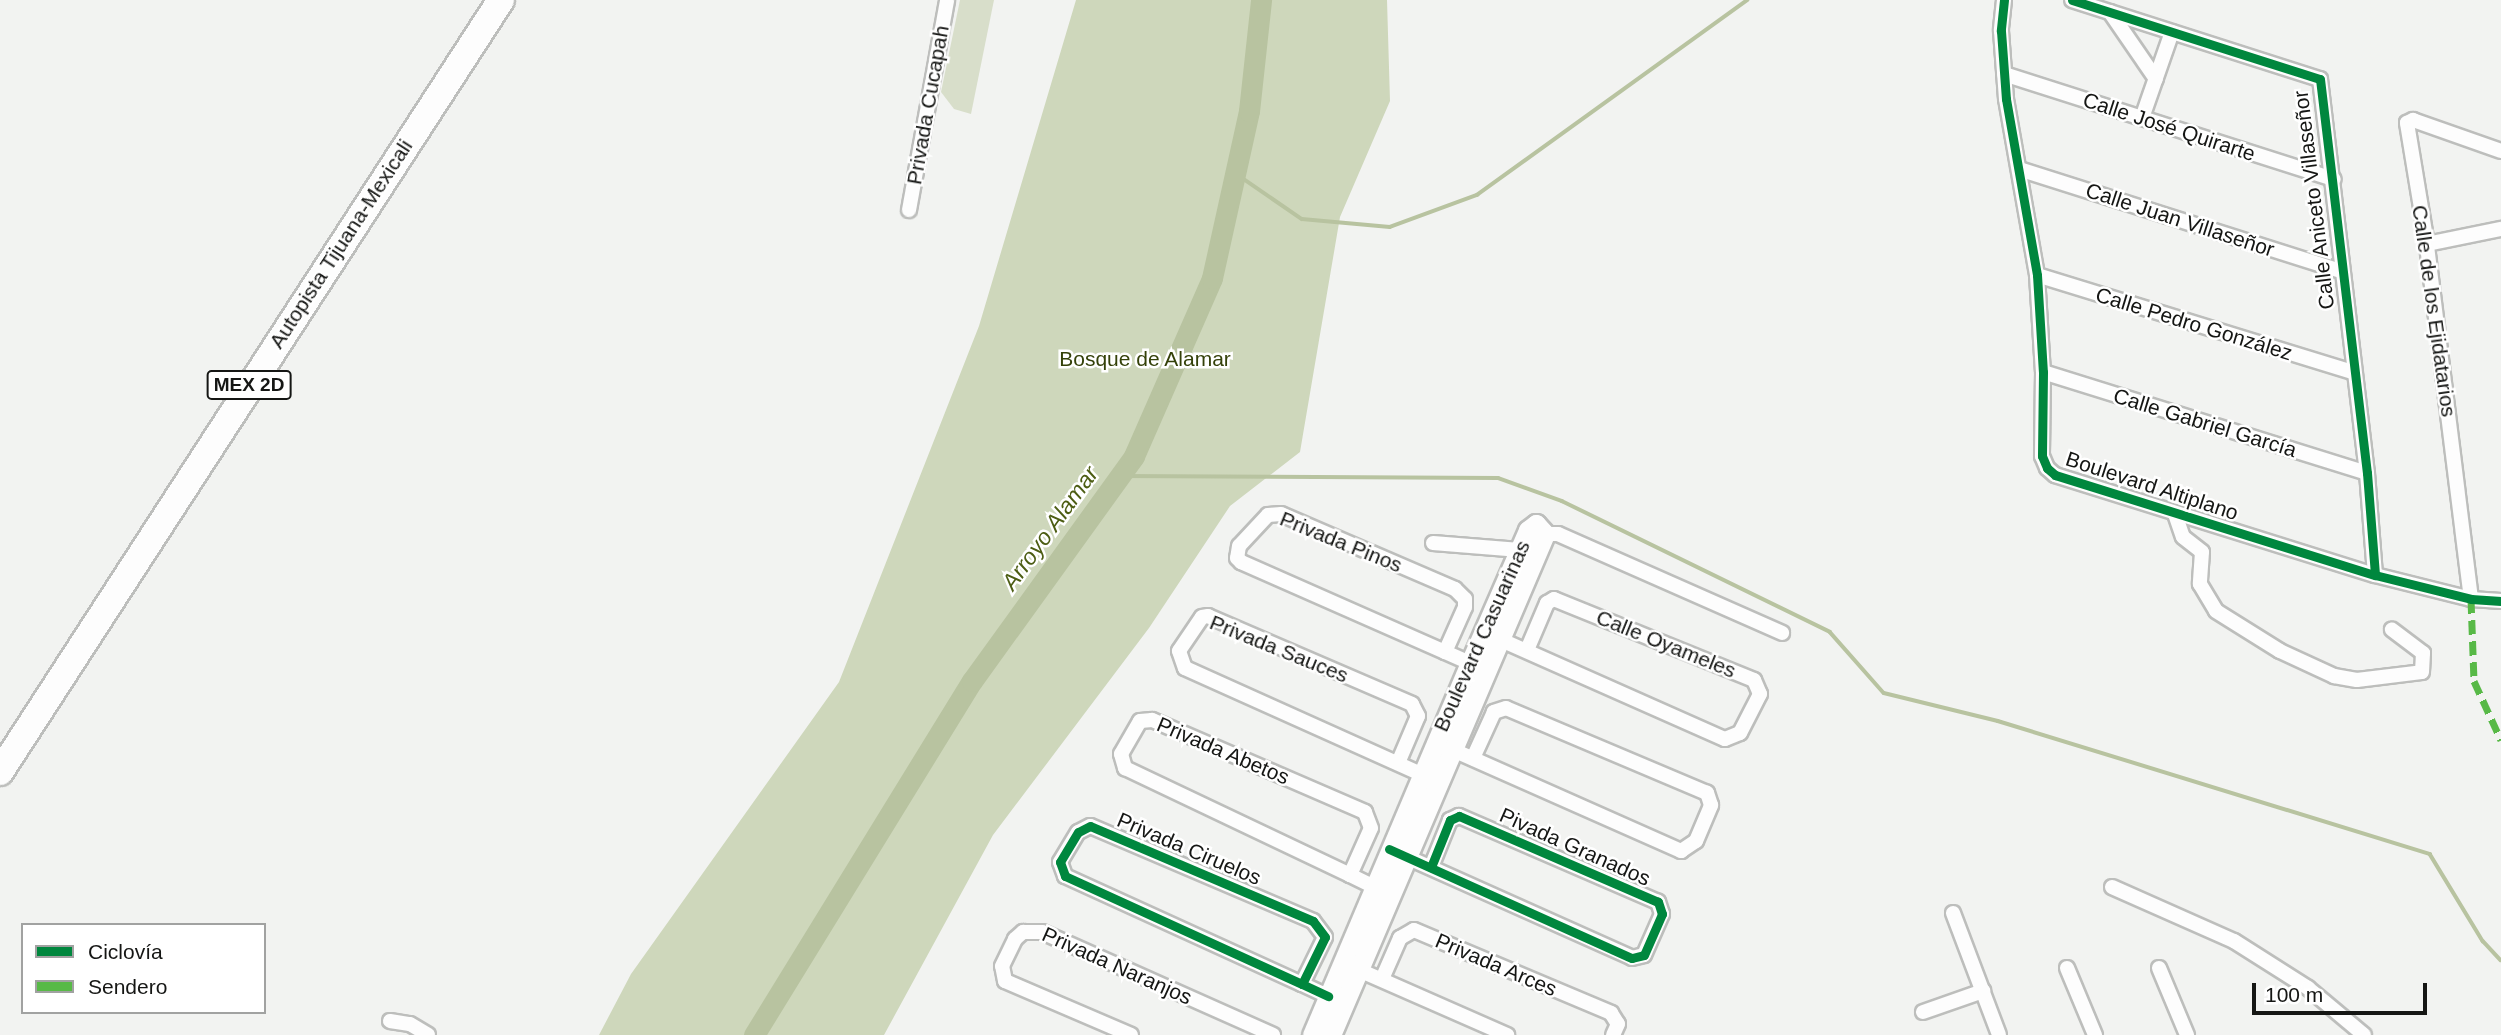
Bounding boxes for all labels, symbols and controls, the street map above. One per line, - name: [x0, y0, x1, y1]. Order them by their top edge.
- street label: Privada Cucapah: [902, 23, 954, 187]
- street label: Calle José Quirarte: [2080, 87, 2258, 167]
- street label: Calle Aniceto Villaseñor: [2288, 89, 2340, 311]
- street label: Autopista Tijuana-Mexicali: [264, 135, 418, 353]
- street label: Calle Juan Villaseñor: [2082, 178, 2278, 262]
- street label: Calle de los Ejidatarios: [2407, 203, 2461, 419]
- street label: Calle Pedro González: [2093, 282, 2295, 366]
- park label: Bosque de Alamar: [1059, 346, 1231, 372]
- road number: MEX 2D: [205, 370, 293, 400]
- street label: Calle Gabriel García: [2110, 383, 2300, 463]
- street label: Boulevard Altiplano: [2062, 446, 2242, 526]
- water label: Arroyo Alamar: [996, 460, 1104, 596]
- street label: Privada Pinos: [1276, 506, 1406, 578]
- street label: Boulevard Casuarinas: [1428, 536, 1536, 736]
- street label: Calle Oyameles: [1593, 605, 1739, 683]
- street label: Privada Sauces: [1206, 610, 1352, 688]
- street label: Privada Abetos: [1153, 712, 1293, 790]
- street label: Pivada Granados: [1496, 802, 1654, 892]
- street label: Privada Ciruelos: [1113, 807, 1265, 891]
- street label: Privada Naranjos: [1038, 922, 1196, 1010]
- legend: [21, 923, 266, 1014]
- street label: Privada Arces: [1431, 928, 1561, 1002]
- text: Ciclovía: [88, 940, 163, 963]
- scale bar: [2256, 968, 2431, 1012]
- text: Sendero: [88, 975, 167, 998]
- text: 100 m: [2265, 983, 2323, 1006]

